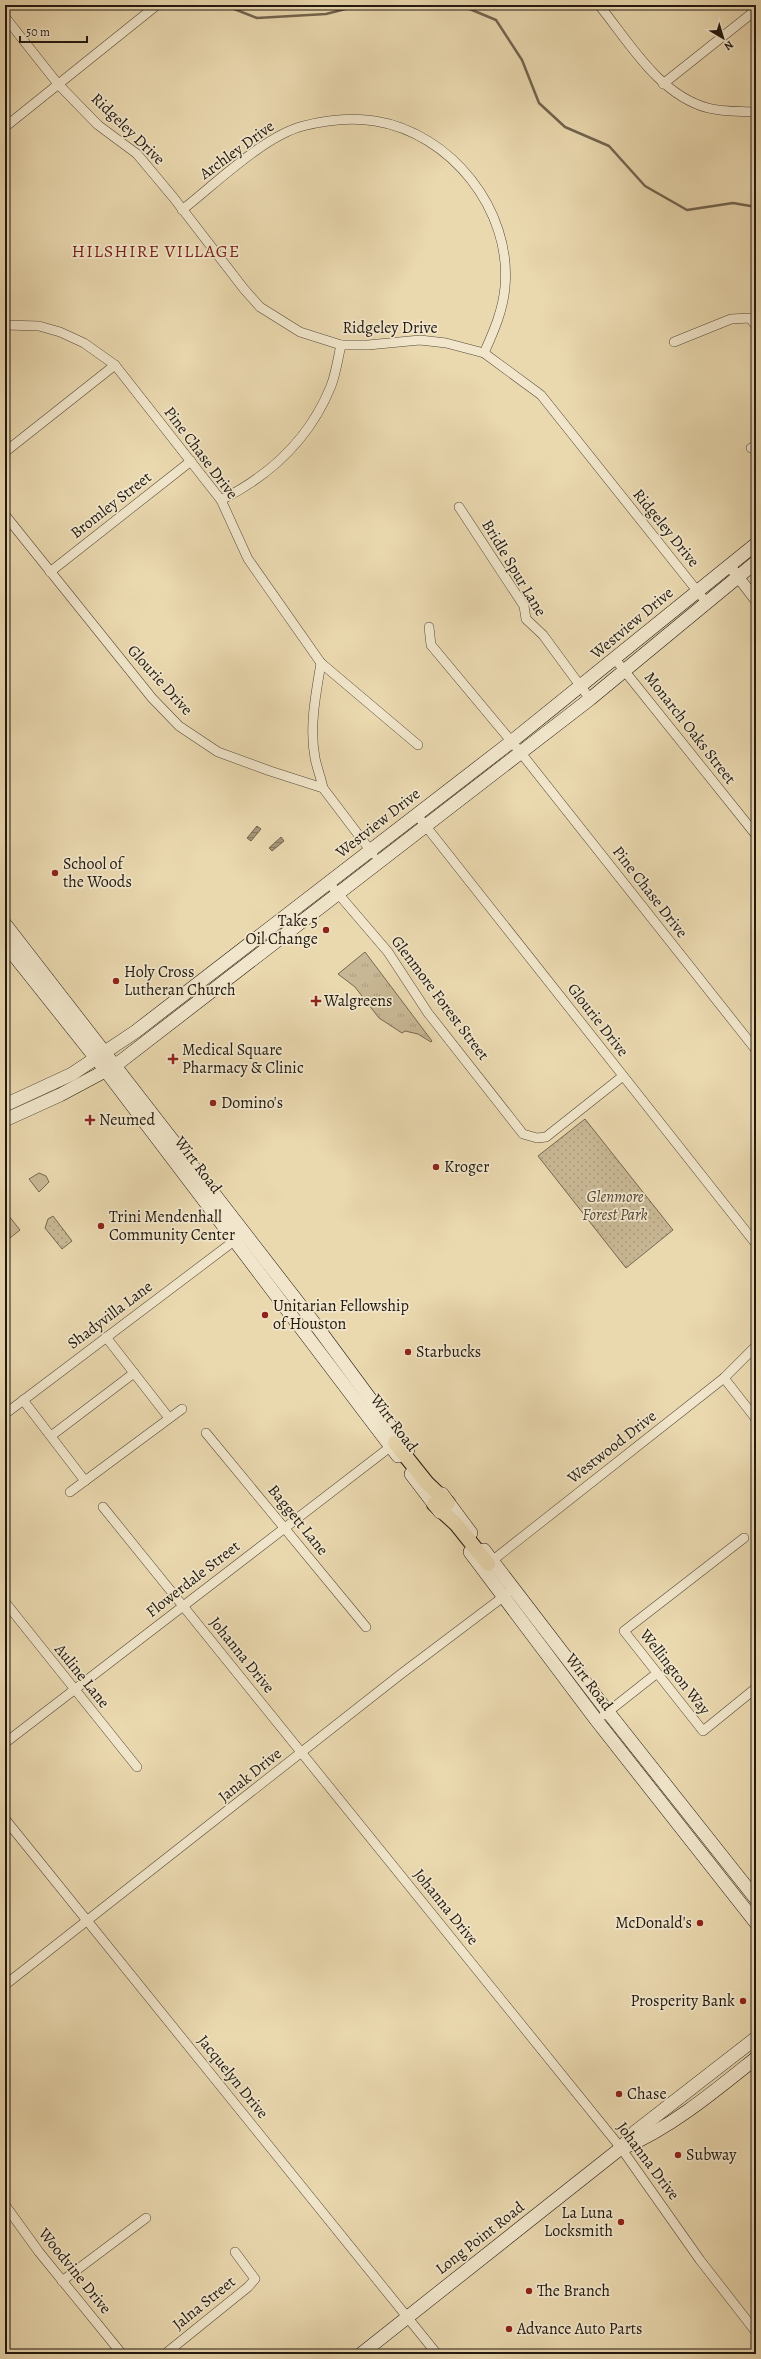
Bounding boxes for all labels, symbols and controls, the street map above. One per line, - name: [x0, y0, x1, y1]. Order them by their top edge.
- scale bar: [20, 18, 87, 44]
- north arrow: [703, 18, 743, 58]
- text: 50 m: [26, 24, 50, 40]
- text: N: [721, 37, 737, 54]
- street label: Ridgeley Drive: [86, 88, 170, 170]
- street label: Archley Drive: [194, 115, 279, 185]
- district label: HILSHIRE VILLAGE: [72, 239, 240, 263]
- street label: Ridgeley Drive: [342, 317, 438, 339]
- street label: Pine Chase Drive: [159, 402, 243, 504]
- street label: Bromley Street: [66, 466, 156, 544]
- street label: Ridgeley Drive: [627, 484, 705, 572]
- street label: Bridle Spur Lane: [476, 516, 552, 620]
- street label: Westview Drive: [585, 582, 678, 665]
- street label: Glourie Drive: [122, 640, 198, 720]
- street label: Monarch Oaks Street: [639, 667, 741, 789]
- street label: Westview Drive: [330, 783, 425, 864]
- street label: Pine Chase Drive: [607, 841, 693, 943]
- place label: School of the Woods: [63, 853, 132, 893]
- marker: School of the Woods: [50, 868, 60, 878]
- place label: Take 5 Oil Change: [245, 910, 318, 950]
- marker: Take 5 Oil Change: [321, 925, 331, 935]
- street label: Glenmore Forest Street: [386, 931, 494, 1065]
- place label: Holy Cross Lutheran Church: [124, 961, 236, 1001]
- marker: Holy Cross Lutheran Church: [111, 976, 121, 986]
- street label: Glourie Drive: [562, 979, 634, 1061]
- place label: Walgreens: [323, 990, 393, 1012]
- marker: Walgreens: [311, 996, 321, 1006]
- place label: Medical Square Pharmacy & Clinic: [182, 1039, 304, 1079]
- marker: Medical Square Pharmacy & Clinic: [167, 1053, 179, 1065]
- place label: Domino's: [221, 1092, 283, 1114]
- marker: Domino's: [208, 1098, 218, 1108]
- place label: Neumed: [99, 1109, 155, 1131]
- marker: Neumed: [84, 1114, 96, 1126]
- street label: Wirt Road: [169, 1131, 227, 1199]
- place label: Kroger: [444, 1156, 489, 1178]
- marker: Kroger: [431, 1162, 441, 1172]
- park label: Glenmore Forest Park: [582, 1186, 648, 1226]
- place label: Trini Mendenhall Community Center: [109, 1206, 235, 1246]
- marker: Trini Mendenhall Community Center: [96, 1221, 106, 1231]
- street label: Shadyvilla Lane: [63, 1276, 157, 1354]
- place label: Unitarian Fellowship of Houston: [273, 1295, 409, 1335]
- marker: Unitarian Fellowship of Houston: [260, 1310, 270, 1320]
- place label: Starbucks: [416, 1341, 481, 1363]
- marker: Starbucks: [403, 1347, 413, 1357]
- street label: Wirt Road: [365, 1389, 423, 1457]
- street label: Westwood Drive: [562, 1405, 661, 1489]
- street label: Baggett Lane: [263, 1480, 333, 1560]
- street label: Flowerdale Street: [141, 1535, 245, 1623]
- street label: Johanna Drive: [204, 1612, 280, 1698]
- street label: Wellington Way: [634, 1624, 716, 1720]
- street label: Auline Lane: [49, 1638, 115, 1713]
- street label: Wirt Road: [560, 1648, 618, 1716]
- street label: Janak Drive: [214, 1743, 286, 1807]
- street label: Johanna Drive: [408, 1864, 484, 1950]
- place label: McDonald's: [615, 1912, 692, 1934]
- marker: McDonald's: [695, 1918, 705, 1928]
- place label: Prosperity Bank: [630, 1990, 735, 2012]
- marker: Prosperity Bank: [738, 1996, 748, 2006]
- street label: Jacquelyn Drive: [192, 2031, 274, 2123]
- place label: Chase: [627, 2083, 667, 2105]
- marker: Chase: [614, 2089, 624, 2099]
- street label: Johanna Drive: [611, 2117, 685, 2205]
- place label: Subway: [686, 2144, 737, 2166]
- marker: Subway: [673, 2150, 683, 2160]
- street label: Long Point Road: [431, 2196, 529, 2280]
- place label: La Luna Locksmith: [544, 2202, 614, 2242]
- marker: La Luna Locksmith: [616, 2217, 626, 2227]
- street label: Woodvine Drive: [33, 2223, 117, 2319]
- street label: Jalna Street: [168, 2271, 240, 2335]
- place label: The Branch: [537, 2280, 611, 2302]
- marker: The Branch: [524, 2286, 534, 2296]
- place label: Advance Auto Parts: [516, 2318, 643, 2340]
- marker: Advance Auto Parts: [504, 2324, 514, 2334]

